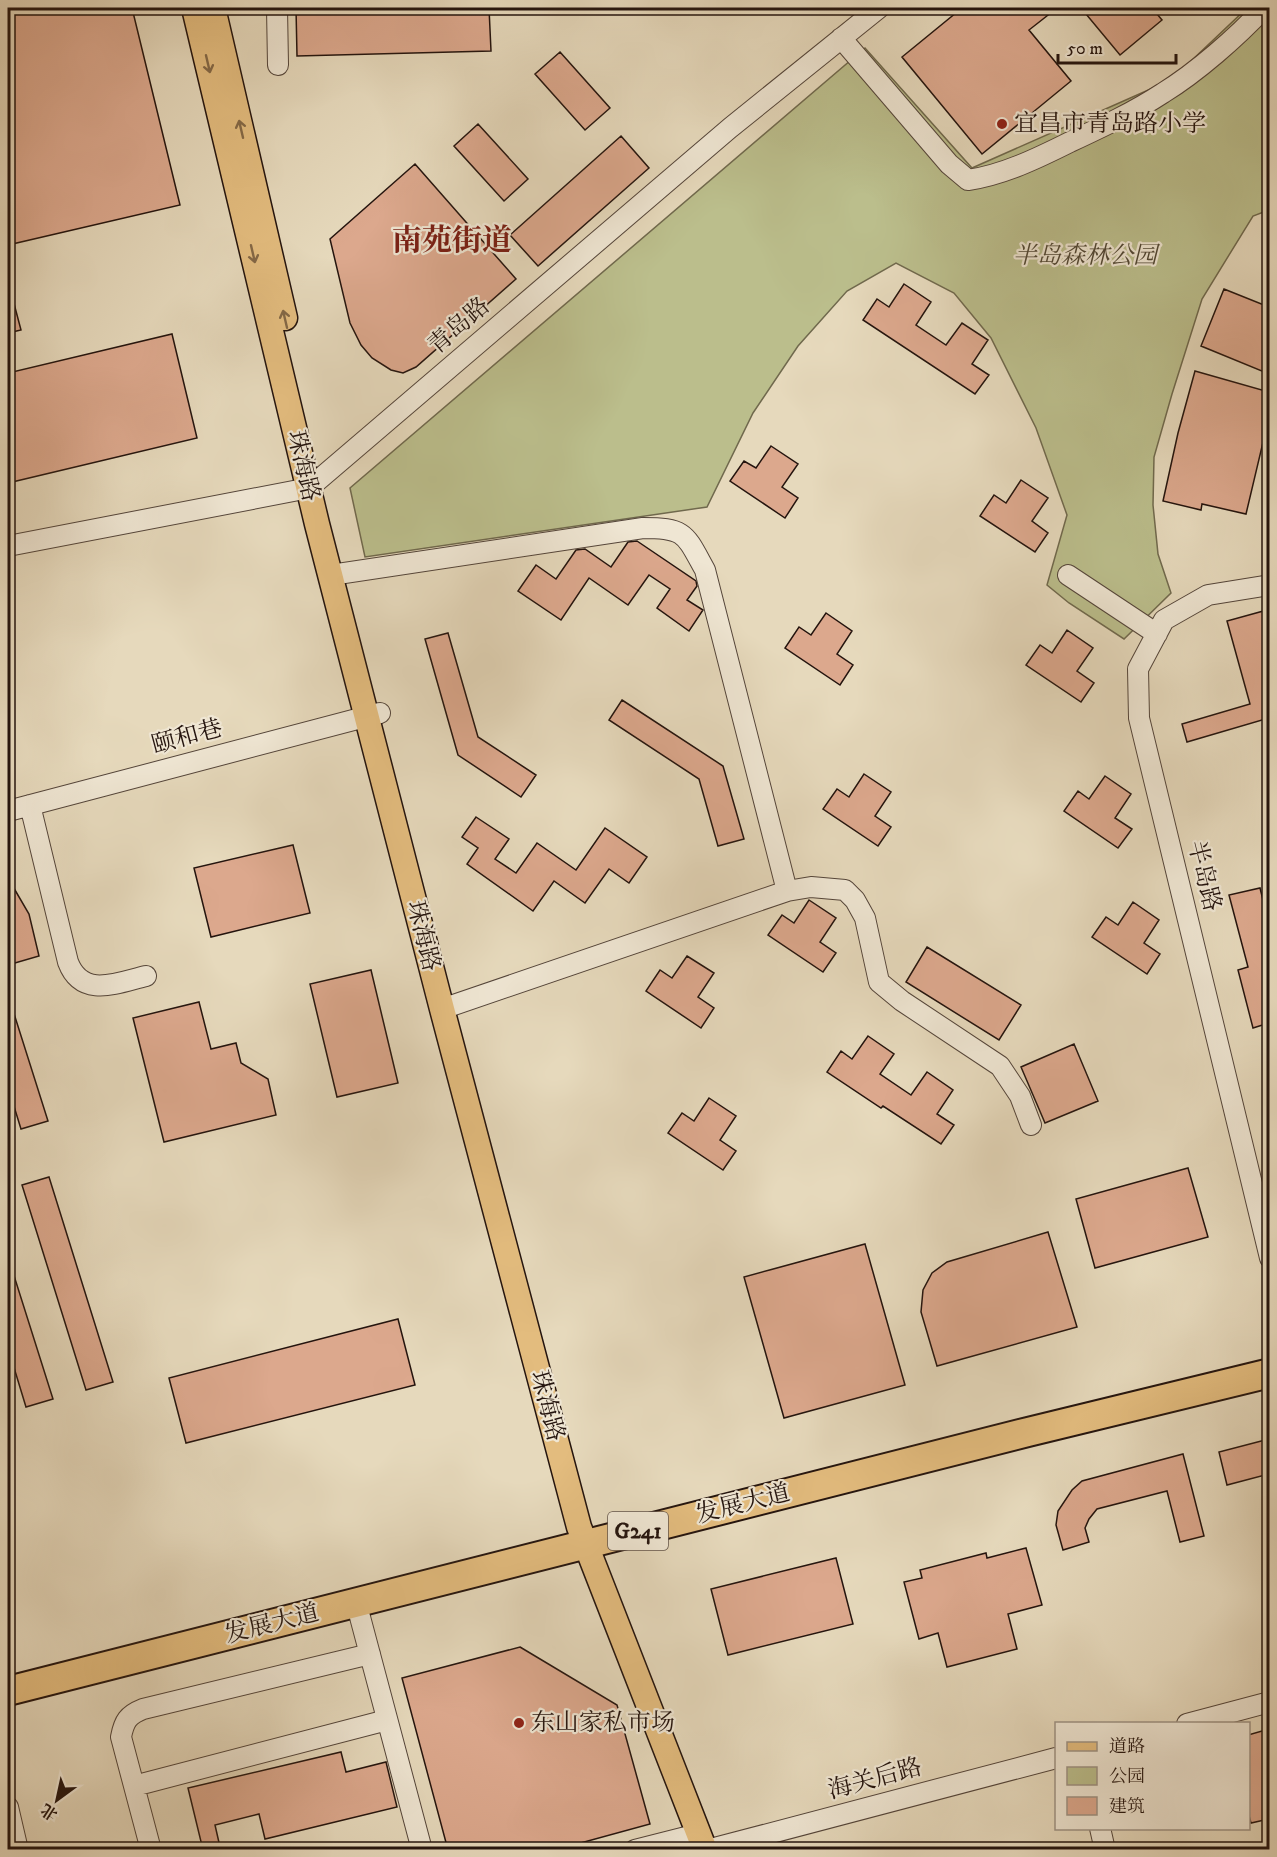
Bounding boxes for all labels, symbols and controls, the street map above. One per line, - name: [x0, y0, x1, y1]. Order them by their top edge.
- scale bar: [1058, 27, 1176, 65]
- text: 50 m: [1067, 38, 1103, 60]
- one-way arrow: [202, 55, 214, 74]
- place label: 宜昌市青岛路小学: [1014, 109, 1206, 139]
- marker: 宜昌市青岛路小学: [995, 117, 1009, 131]
- one-way arrow: [235, 119, 247, 138]
- district label: 南苑街道: [392, 223, 512, 260]
- park label: 半岛森林公园: [1013, 241, 1161, 271]
- one-way arrow: [247, 244, 259, 263]
- street label: 青岛路: [422, 291, 496, 361]
- one-way arrow: [279, 309, 291, 328]
- street label: 珠海路: [280, 428, 326, 504]
- street label: 颐和巷: [148, 713, 226, 761]
- street label: 半岛路: [1181, 837, 1227, 915]
- street label: 珠海路: [400, 897, 446, 975]
- street label: 珠海路: [523, 1367, 571, 1445]
- street label: 发展大道: [693, 1478, 793, 1530]
- road number: G241: [608, 1512, 668, 1550]
- street label: 发展大道: [222, 1598, 322, 1650]
- place label: 东山家私市场: [531, 1708, 675, 1738]
- marker: 东山家私市场: [512, 1716, 526, 1730]
- legend: [1055, 1722, 1250, 1830]
- text: 道路: [1109, 1736, 1145, 1758]
- street label: 海关后路: [825, 1752, 925, 1806]
- text: 公园: [1109, 1766, 1145, 1788]
- north arrow: [27, 1770, 87, 1830]
- text: 建筑: [1109, 1796, 1145, 1818]
- text: 北: [37, 1799, 62, 1824]

